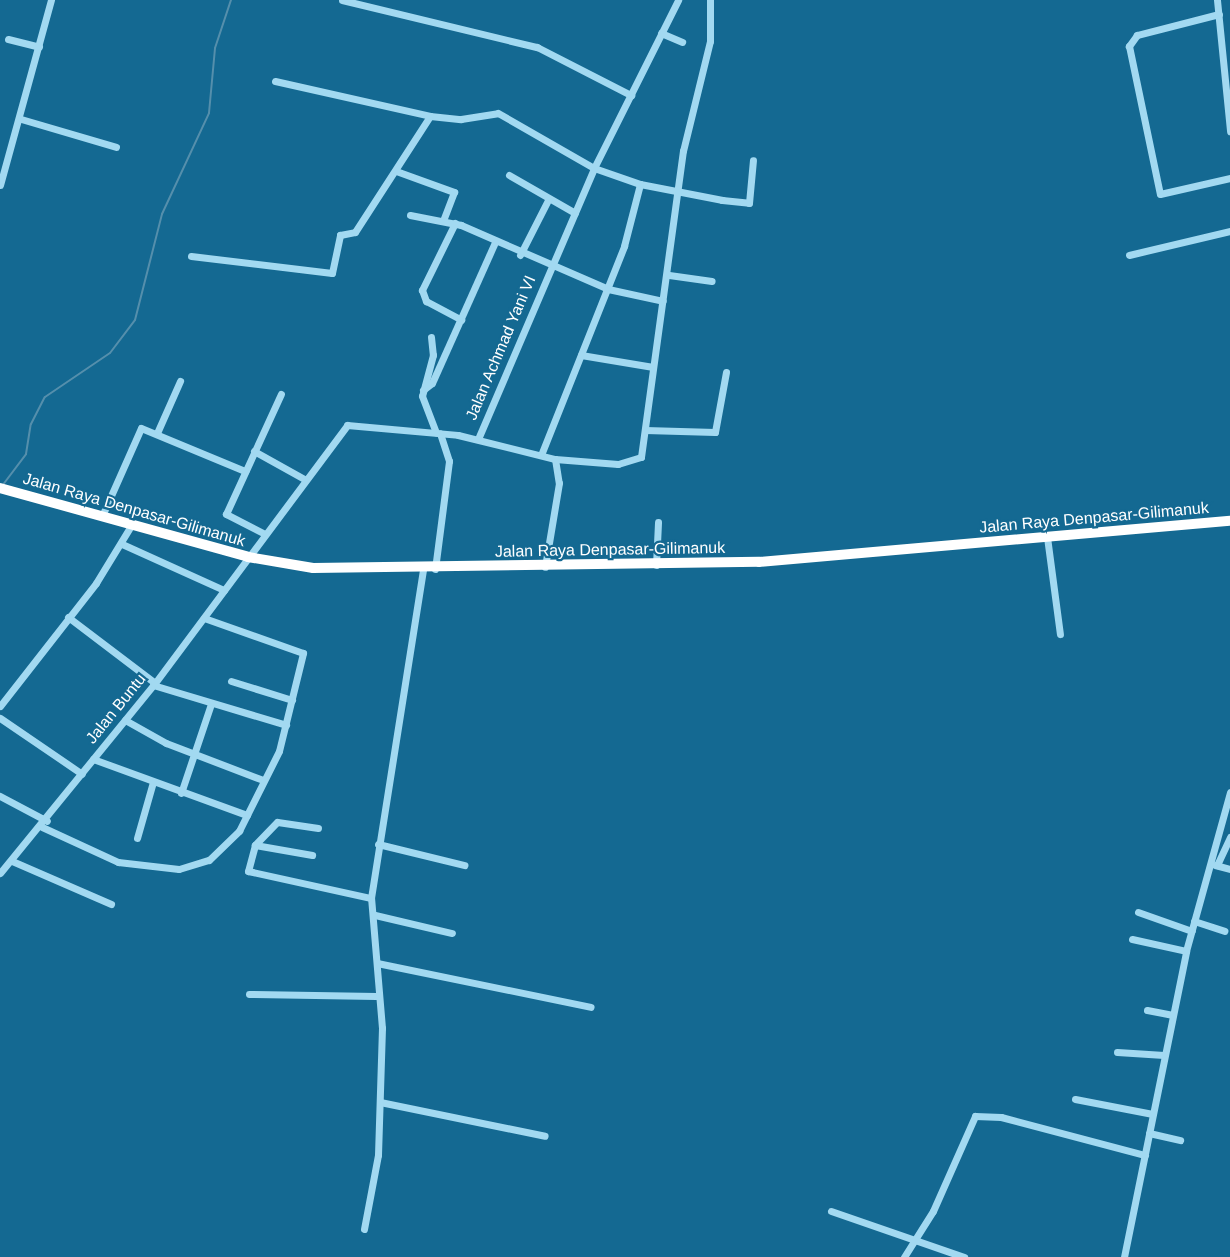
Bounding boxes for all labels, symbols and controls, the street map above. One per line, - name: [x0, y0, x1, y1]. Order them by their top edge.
- street label: Jalan Achmad Yani VI: [462, 272, 540, 424]
- street label: Jalan Raya Denpasar-Gilimanuk: [21, 469, 247, 551]
- street label: Jalan Raya Denpasar-Gilimanuk: [978, 498, 1210, 538]
- street label: Jalan Raya Denpasar-Gilimanuk: [495, 538, 725, 562]
- street label: Jalan Buntu: [82, 670, 150, 748]

